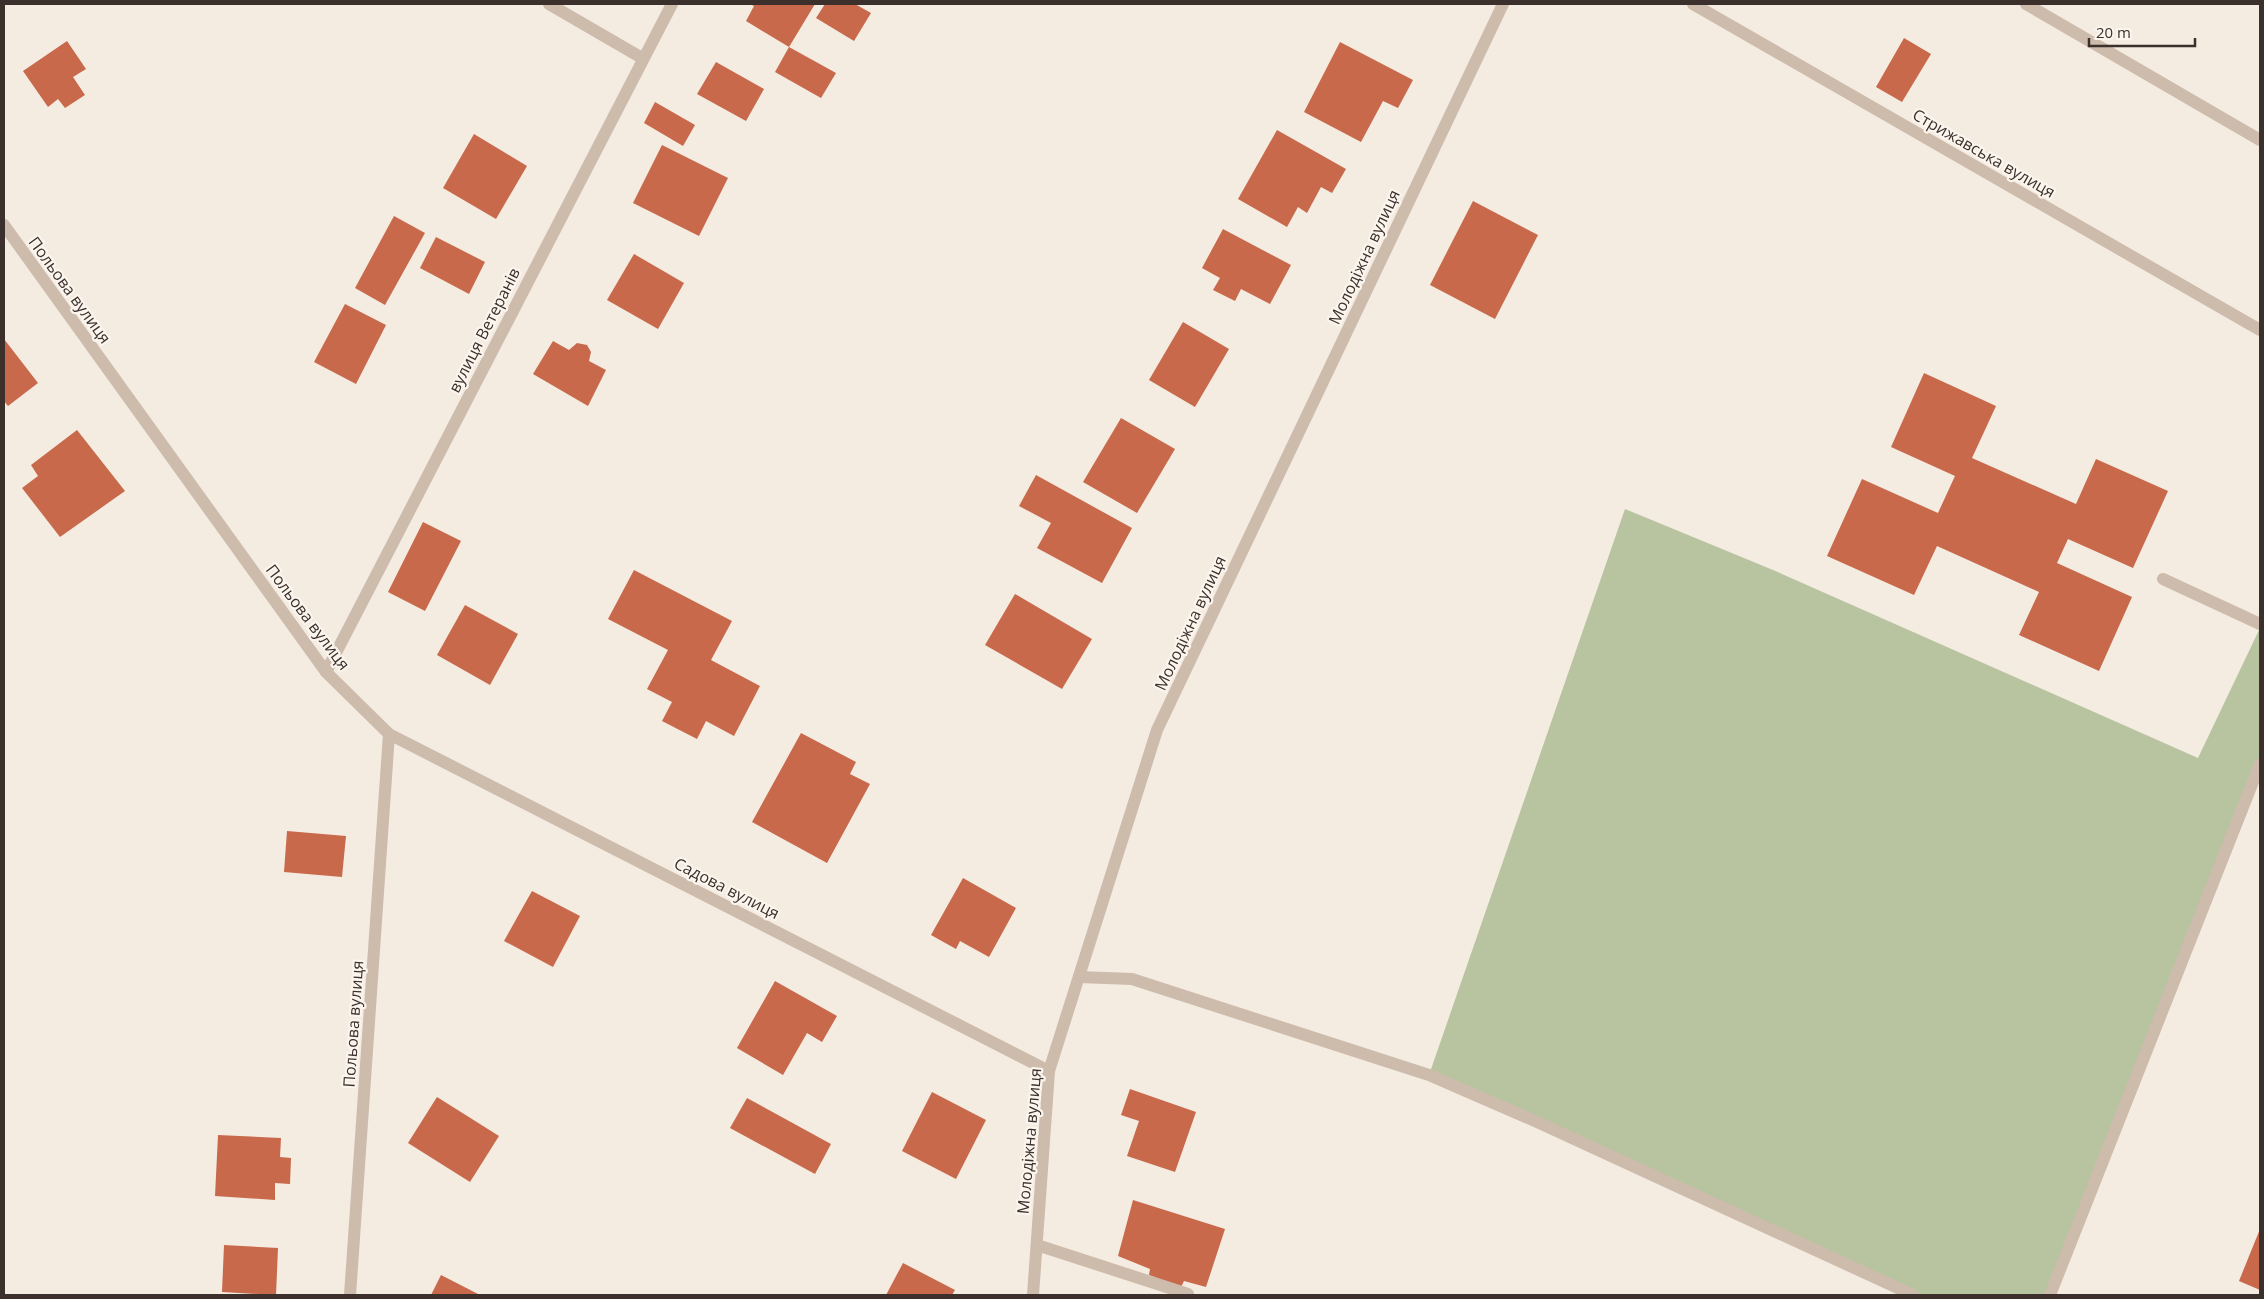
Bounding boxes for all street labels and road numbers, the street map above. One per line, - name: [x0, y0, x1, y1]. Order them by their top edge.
- street label: Стрижавська вулиця: [1909, 103, 2059, 203]
- street label: Молодіжна вулиця: [1323, 186, 1405, 328]
- street label: Польова вулиця: [24, 232, 116, 348]
- street label: вулиця Ветеранів: [443, 264, 525, 396]
- street label: Молодіжна вулиця: [1149, 552, 1231, 694]
- street label: Польова вулиця: [261, 560, 355, 674]
- street label: Садова вулиця: [671, 852, 783, 924]
- street label: Польова вулиця: [338, 960, 368, 1088]
- street label: Молодіжна вулиця: [1012, 1067, 1046, 1215]

